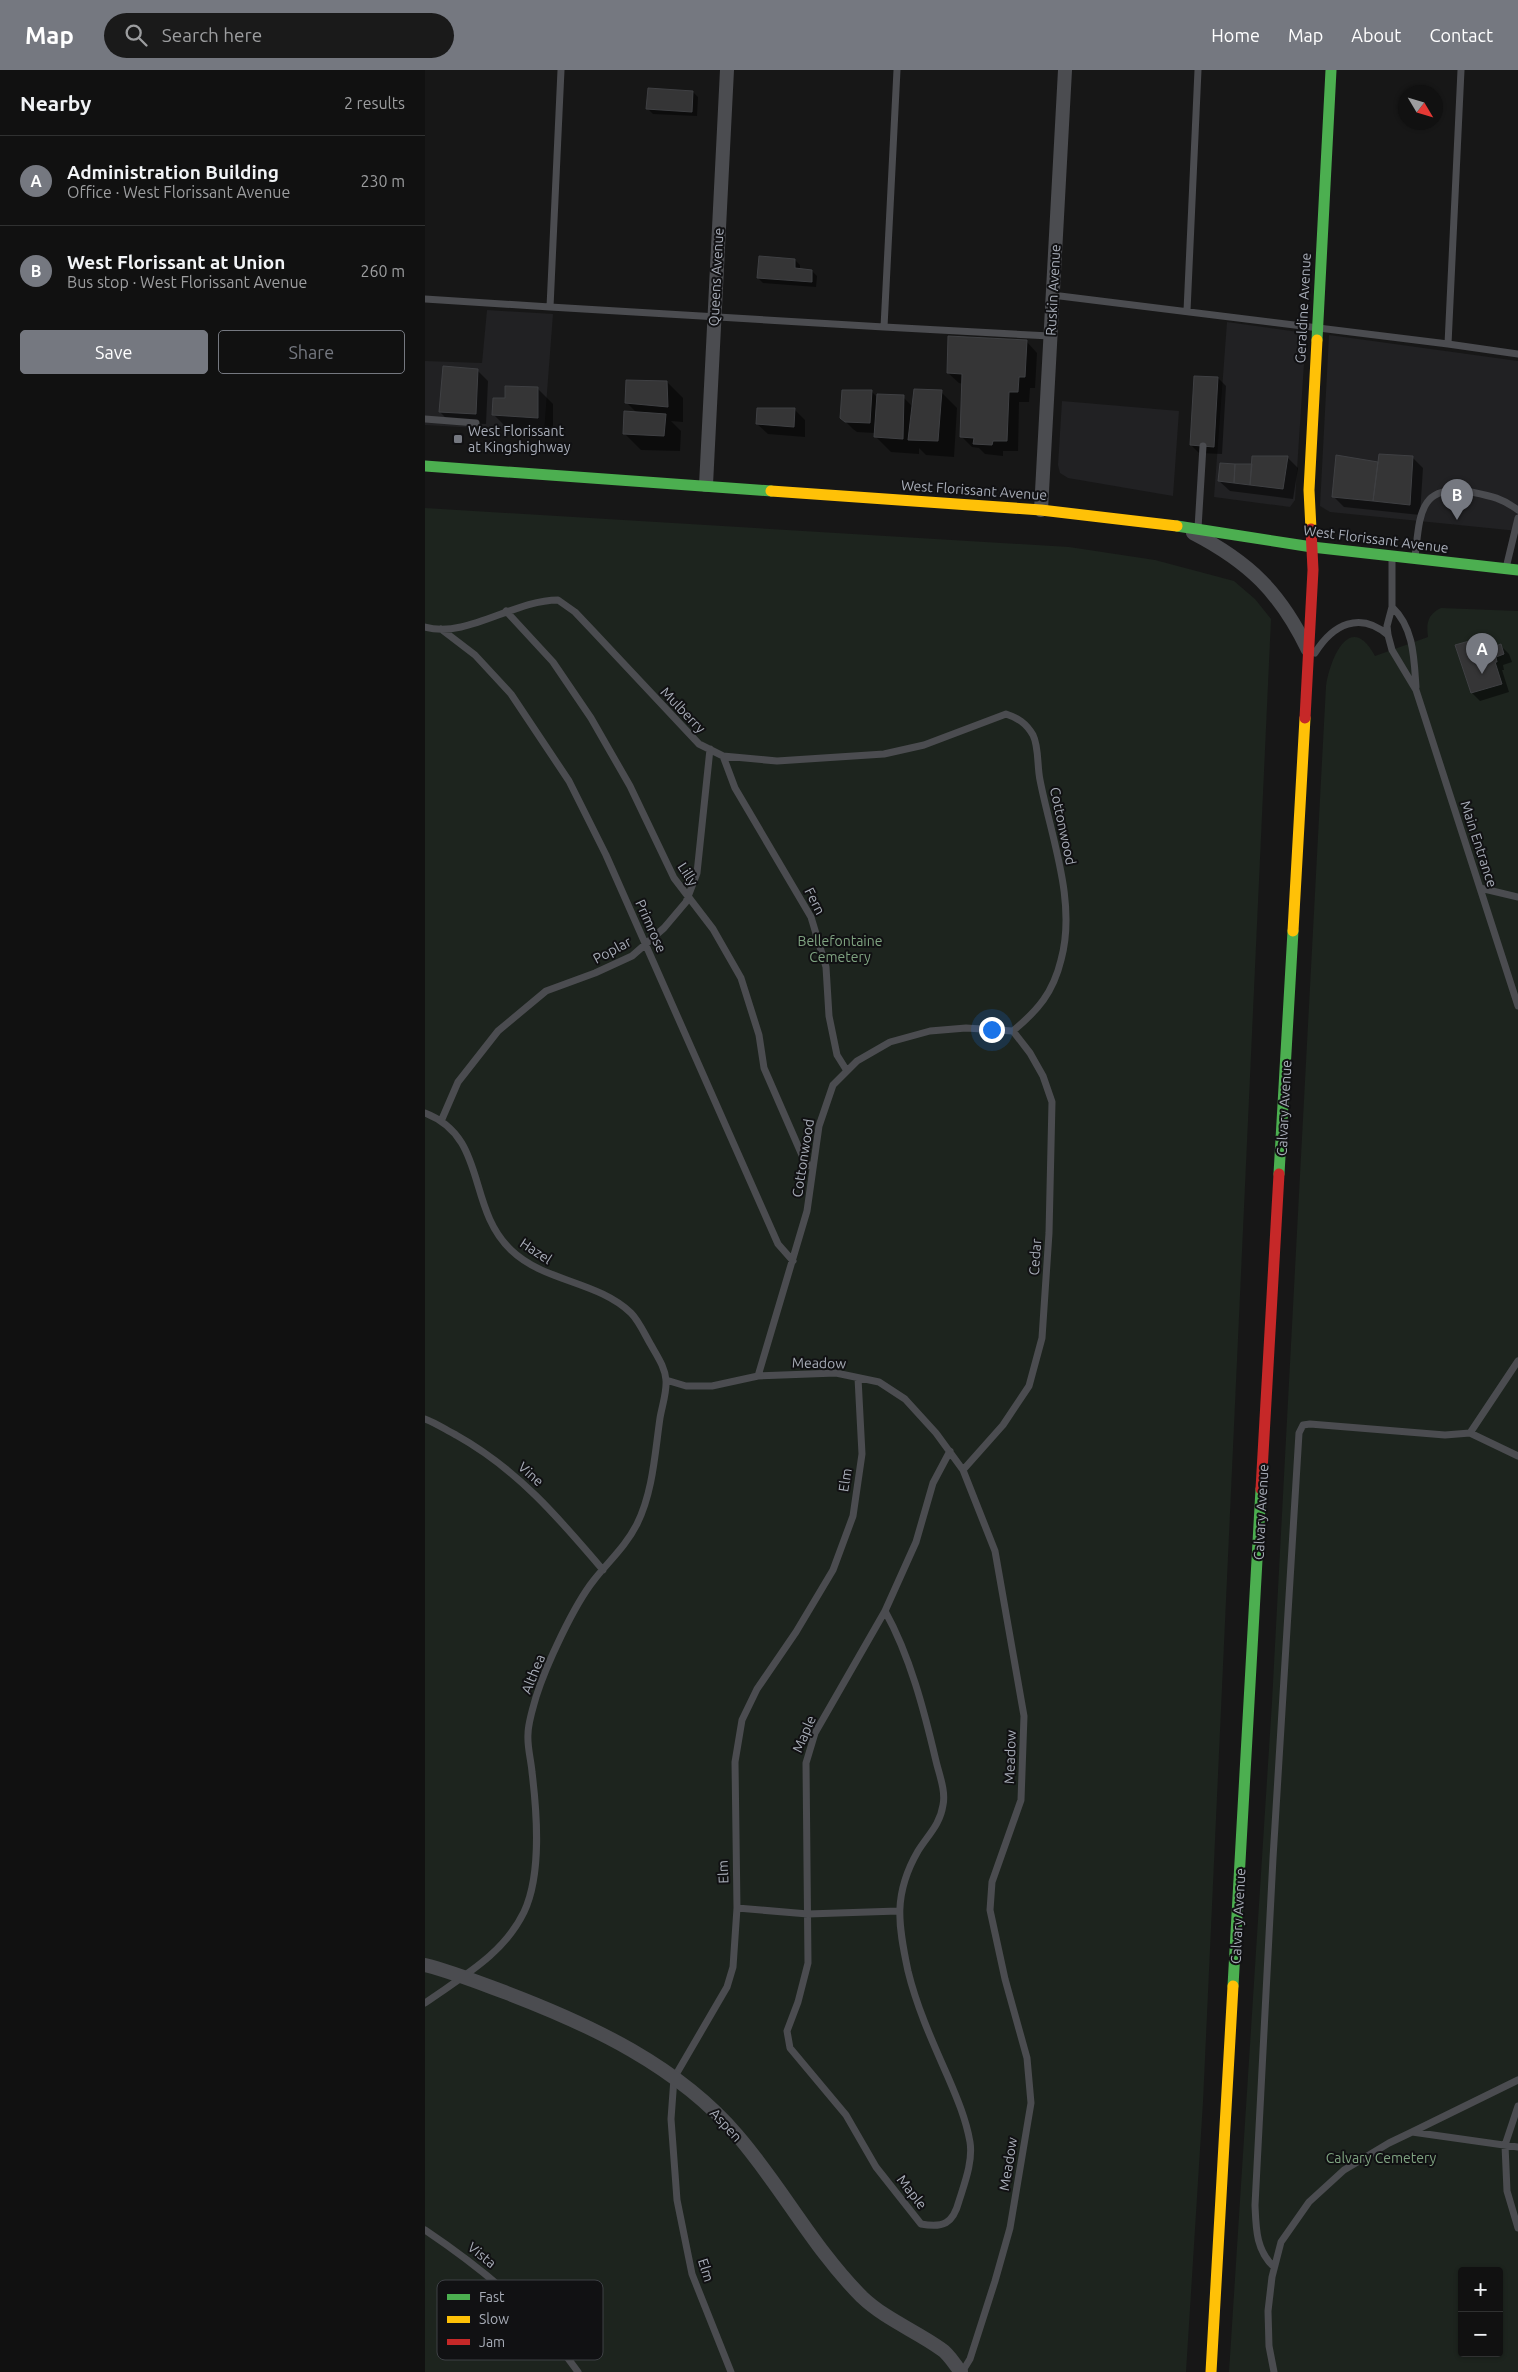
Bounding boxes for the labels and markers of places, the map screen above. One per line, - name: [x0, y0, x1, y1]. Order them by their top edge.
- place label: West Florissant at Kingshighway: [468, 423, 571, 455]
- marker: West Florissant at Kingshighway: [452, 433, 464, 445]
- pin: B: [1441, 479, 1473, 520]
- pin: A: [1466, 633, 1498, 674]

